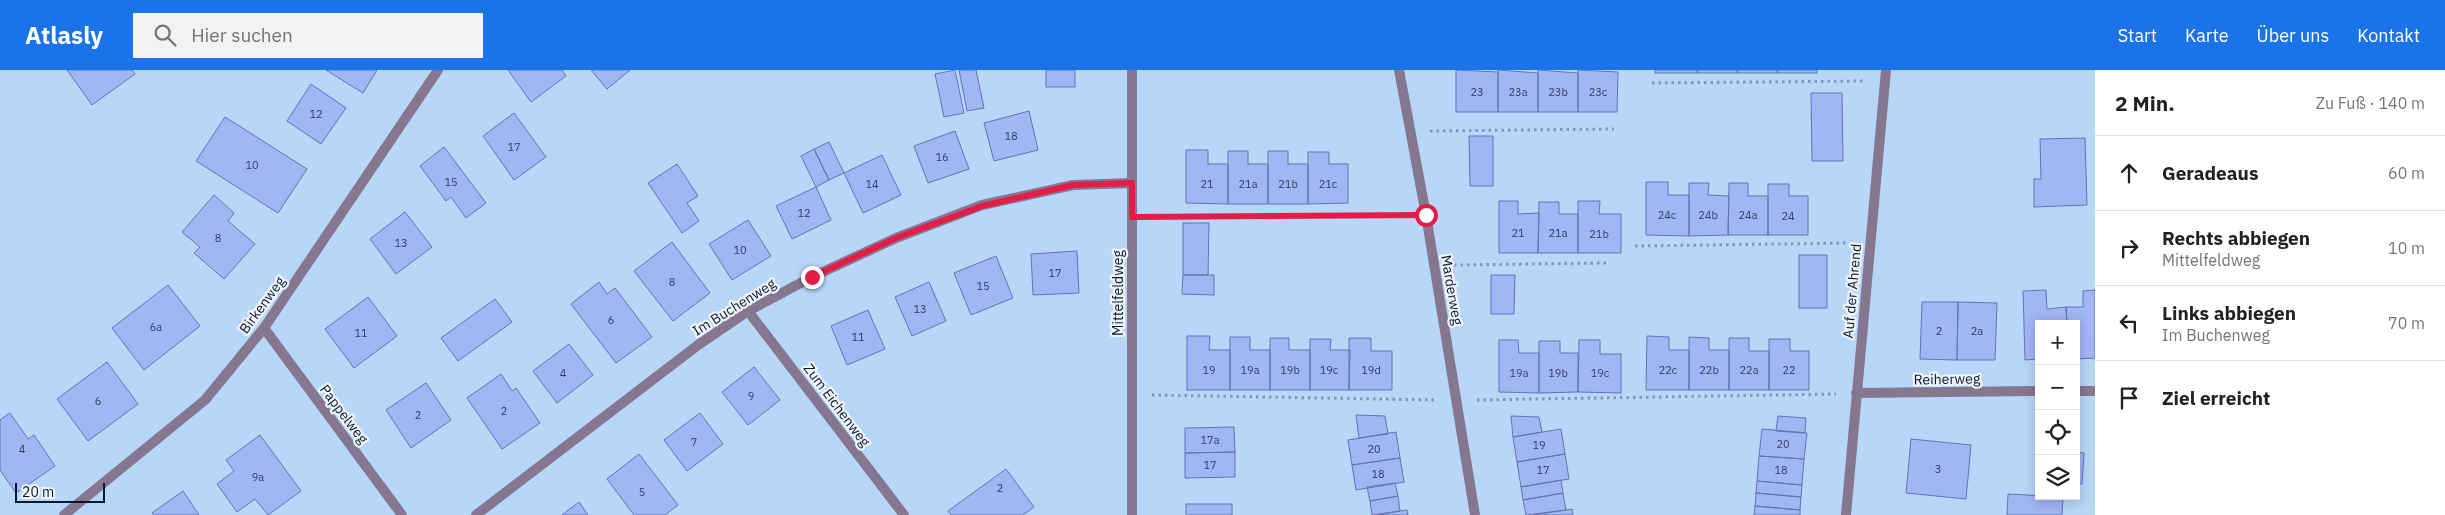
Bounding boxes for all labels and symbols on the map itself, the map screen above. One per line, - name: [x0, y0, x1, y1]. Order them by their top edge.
- house number: 23: [1470, 85, 1484, 99]
- house number: 23a: [1508, 85, 1528, 99]
- house number: 23b: [1548, 85, 1568, 99]
- house number: 23c: [1589, 85, 1608, 99]
- house number: 12: [309, 107, 323, 121]
- house number: 18: [1004, 129, 1018, 143]
- house number: 17: [507, 140, 521, 154]
- house number: 16: [935, 150, 949, 164]
- house number: 10: [245, 158, 259, 172]
- house number: 15: [444, 175, 458, 189]
- house number: 14: [865, 177, 879, 191]
- house number: 21: [1200, 177, 1214, 191]
- house number: 21a: [1238, 177, 1258, 191]
- house number: 21b: [1278, 177, 1298, 191]
- house number: 21c: [1319, 177, 1338, 191]
- route start: [1415, 204, 1438, 227]
- house number: 12: [797, 206, 811, 220]
- house number: 24c: [1658, 208, 1677, 222]
- house number: 24b: [1698, 208, 1718, 222]
- house number: 24a: [1738, 208, 1758, 222]
- house number: 24: [1781, 209, 1795, 223]
- house number: 21: [1511, 226, 1525, 240]
- house number: 21a: [1548, 226, 1568, 240]
- house number: 21b: [1589, 227, 1609, 241]
- house number: 8: [215, 231, 221, 245]
- house number: 13: [394, 236, 408, 250]
- house number: 10: [733, 243, 747, 257]
- street label: Auf der Ahrend: [1839, 243, 1865, 339]
- street label: Mittelfeldweg: [1109, 249, 1127, 336]
- street label: Marderweg: [1437, 254, 1467, 327]
- route end: [801, 266, 824, 289]
- house number: 17: [1048, 266, 1062, 280]
- street label: Birkenweg: [235, 272, 289, 337]
- street label: Im Buchenweg: [689, 274, 779, 340]
- house number: 8: [669, 275, 675, 289]
- house number: 15: [976, 279, 990, 293]
- house number: 13: [913, 302, 927, 316]
- house number: 6: [608, 313, 614, 327]
- house number: 6a: [150, 320, 162, 334]
- house number: 2: [1936, 324, 1942, 338]
- house number: 2a: [1971, 324, 1983, 338]
- house number: 11: [354, 326, 368, 340]
- house number: 11: [851, 330, 865, 344]
- street label: Zum Eichenweg: [800, 360, 874, 451]
- house number: 19: [1202, 363, 1216, 377]
- house number: 19a: [1240, 363, 1260, 377]
- house number: 19b: [1280, 363, 1300, 377]
- house number: 19c: [1320, 363, 1339, 377]
- house number: 19d: [1361, 363, 1381, 377]
- house number: 22c: [1659, 363, 1678, 377]
- house number: 22b: [1699, 363, 1719, 377]
- house number: 22a: [1739, 363, 1759, 377]
- house number: 22: [1782, 363, 1796, 377]
- house number: 4: [560, 366, 567, 380]
- house number: 19a: [1509, 366, 1529, 380]
- house number: 19b: [1548, 366, 1568, 380]
- house number: 19c: [1591, 366, 1610, 380]
- street label: Reiherweg: [1914, 369, 1981, 389]
- street label: Pappelweg: [316, 381, 372, 448]
- house number: 9: [748, 389, 754, 403]
- house number: 6: [95, 394, 101, 408]
- house number: 2: [501, 404, 507, 418]
- house number: 2: [415, 408, 421, 422]
- house number: 17a: [1200, 433, 1220, 447]
- house number: 7: [691, 435, 697, 449]
- house number: 20: [1776, 437, 1790, 451]
- house number: 19: [1532, 438, 1546, 452]
- house number: 4: [19, 442, 26, 456]
- house number: 20: [1367, 442, 1381, 456]
- house number: 17: [1203, 458, 1217, 472]
- house number: 3: [1935, 462, 1941, 476]
- house number: 17: [1536, 463, 1550, 477]
- house number: 18: [1774, 463, 1788, 477]
- house number: 18: [1371, 467, 1385, 481]
- house number: 9a: [252, 470, 264, 484]
- scale bar: [15, 480, 105, 503]
- house number: 2: [997, 481, 1003, 495]
- house number: 5: [639, 485, 645, 499]

